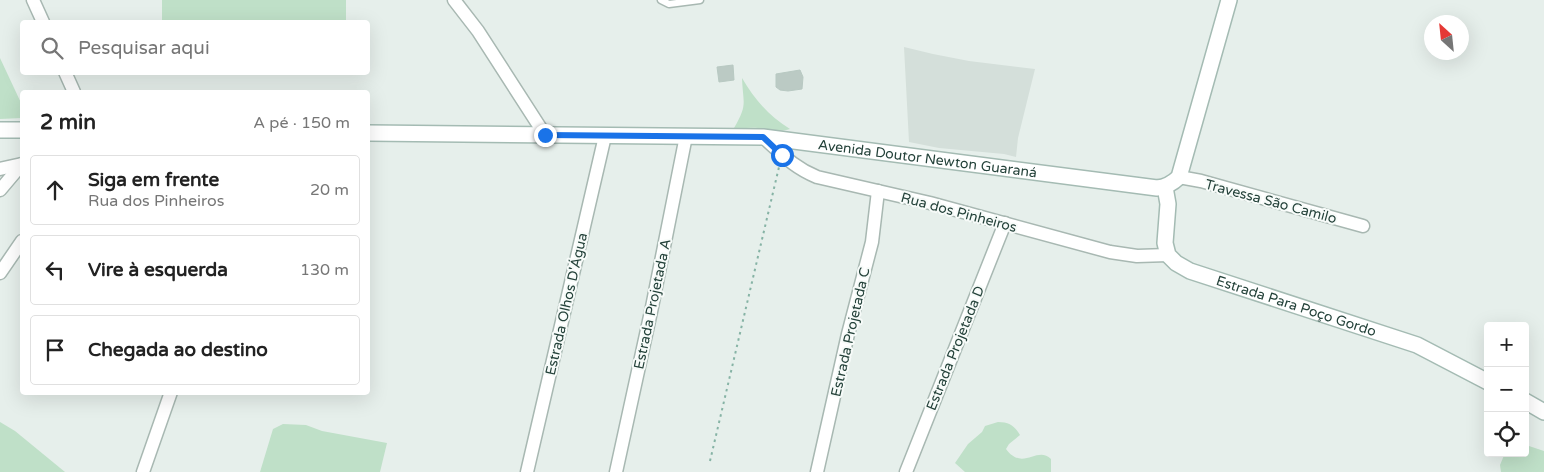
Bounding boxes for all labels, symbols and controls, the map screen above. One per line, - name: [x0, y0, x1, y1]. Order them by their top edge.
- north arrow: [1424, 15, 1469, 60]
- search box: [20, 20, 370, 75]
- icon: search: [38, 34, 66, 62]
- text: Pesquisar aqui: [78, 37, 210, 59]
- text: 2 min: [40, 110, 96, 135]
- text: A pé · 150 m: [253, 113, 350, 133]
- route end: [534, 124, 557, 147]
- street label: Avenida Doutor Newton Guaraná: [817, 136, 1038, 181]
- route start: [771, 144, 794, 167]
- text: Siga em frente: [88, 169, 219, 191]
- icon: ahead: [41, 176, 69, 204]
- street label: Travessa São Camilo: [1203, 176, 1339, 227]
- text: 20 m: [310, 180, 349, 200]
- street label: Rua dos Pinheiros: [899, 189, 1019, 236]
- text: Rua dos Pinheiros: [88, 191, 224, 211]
- street label: Estrada Olhos D'Água: [542, 231, 591, 377]
- street label: Estrada Projetada A: [630, 237, 675, 371]
- icon: left: [41, 256, 69, 284]
- text: Vire à esquerda: [88, 259, 228, 281]
- text: 130 m: [300, 260, 349, 280]
- street label: Estrada Projetada C: [827, 266, 874, 398]
- street label: Estrada Para Poço Gordo: [1214, 272, 1378, 340]
- street label: Estrada Projetada D: [923, 283, 988, 413]
- map controls: [1484, 322, 1529, 457]
- button: +: [1484, 322, 1529, 367]
- icon: arrive: [41, 336, 69, 364]
- text: Chegada ao destino: [88, 339, 268, 361]
- button: −: [1484, 367, 1529, 412]
- button: locate: [1484, 412, 1529, 457]

